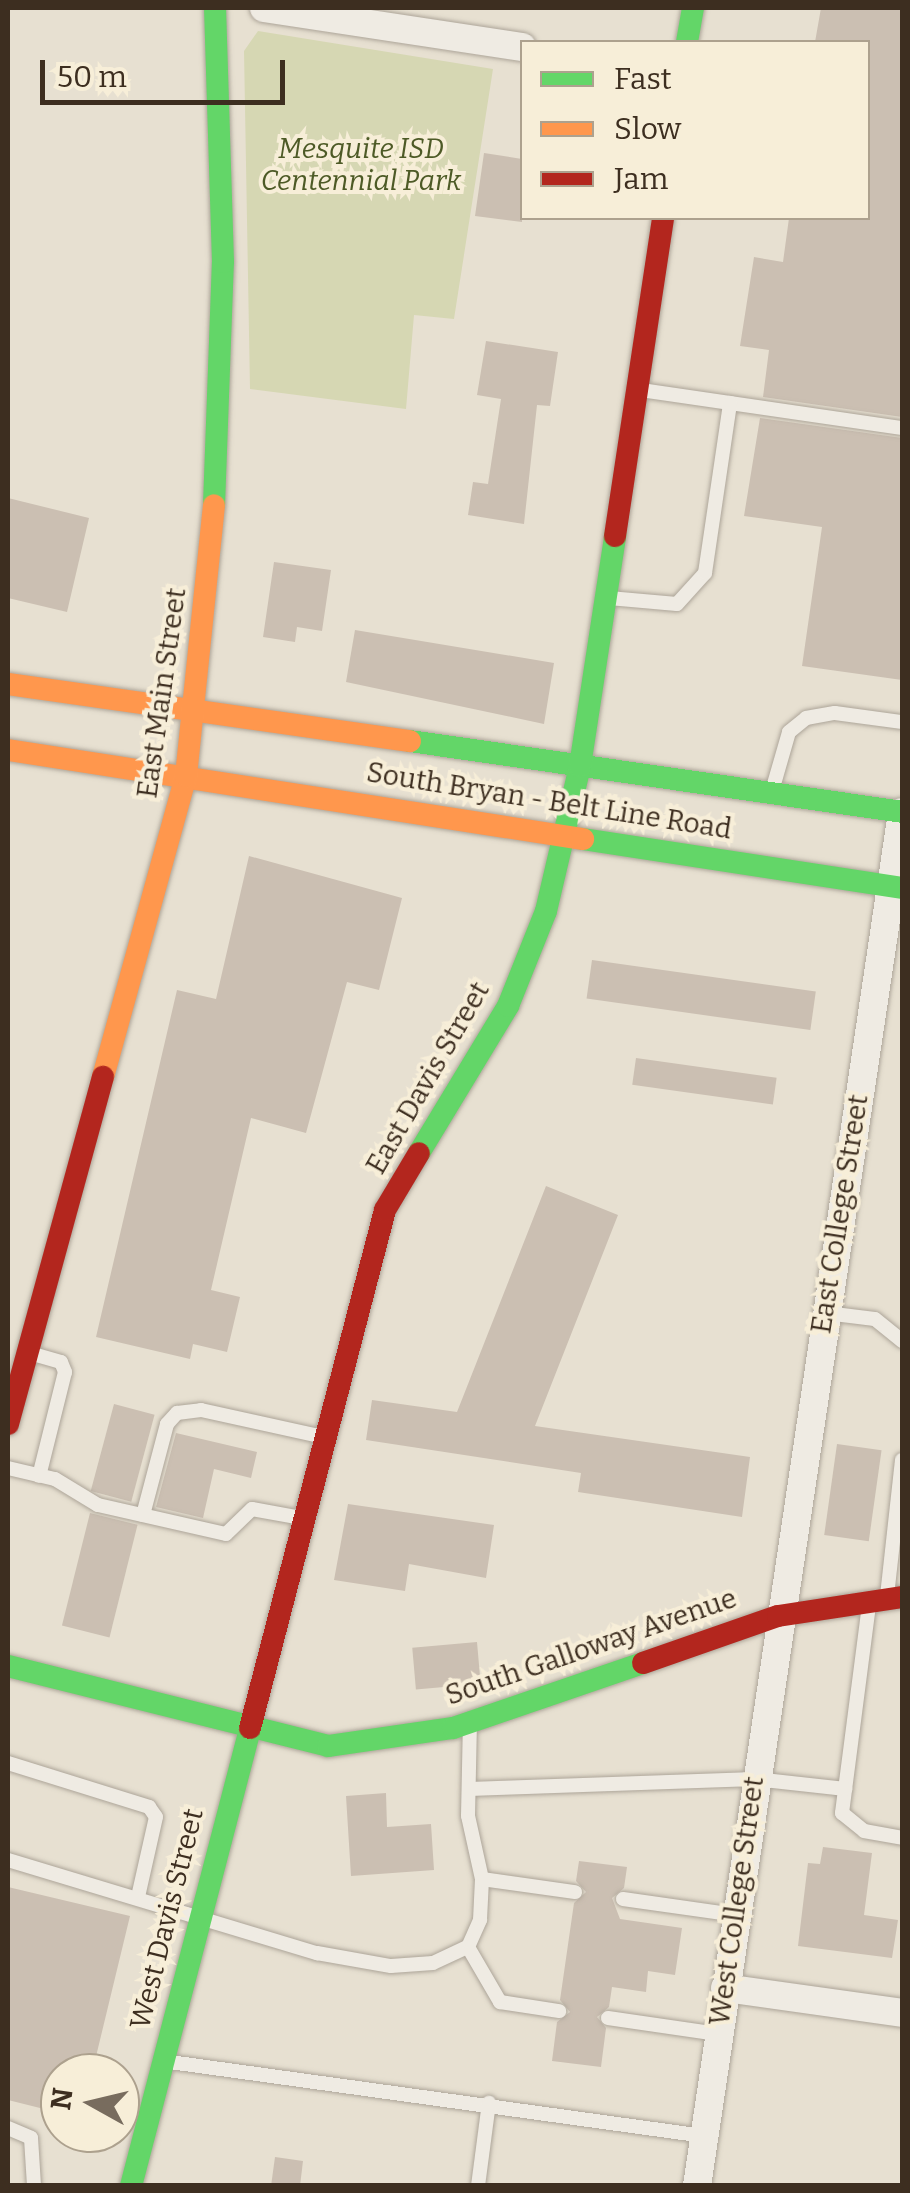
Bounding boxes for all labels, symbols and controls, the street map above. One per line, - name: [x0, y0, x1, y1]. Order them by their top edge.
- scale bar: [45, 40, 290, 102]
- legend: [520, 40, 870, 220]
- text: 50 m: [57, 59, 127, 95]
- text: Fast: [614, 61, 672, 97]
- text: Slow: [614, 111, 681, 147]
- park label: Mesquite ISD Centennial Park: [261, 132, 461, 198]
- text: Jam: [614, 161, 668, 197]
- street label: East Main Street: [131, 586, 193, 800]
- street label: South Bryan - Belt Line Road: [364, 756, 734, 846]
- street label: East Davis Street: [359, 976, 497, 1180]
- street label: East College Street: [805, 1092, 875, 1336]
- street label: South Galloway Avenue: [441, 1581, 741, 1713]
- street label: West College Street: [703, 1774, 771, 2028]
- street label: West Davis Street: [123, 1805, 211, 2033]
- north arrow: [40, 2053, 140, 2153]
- text: N: [44, 2086, 80, 2112]

